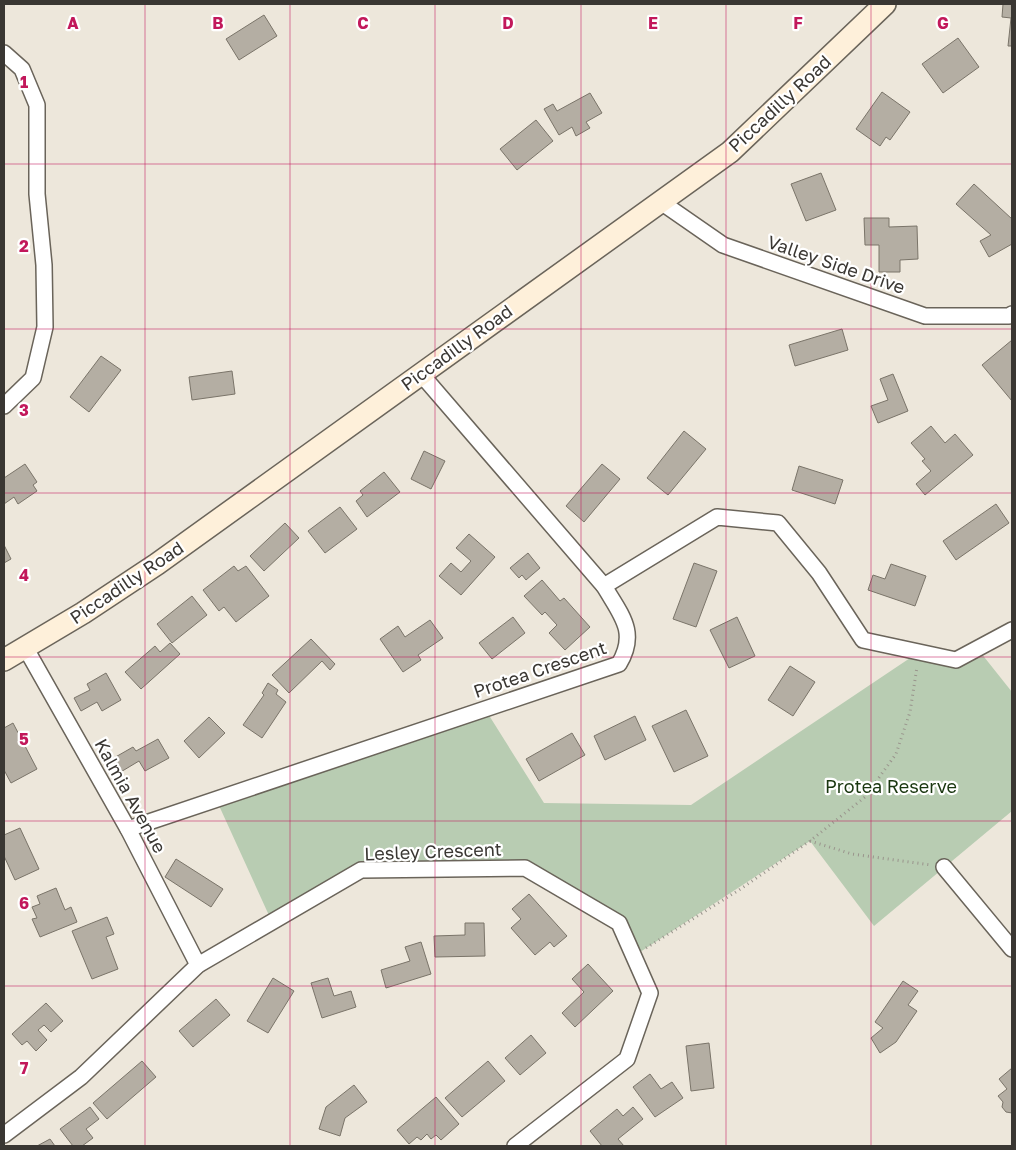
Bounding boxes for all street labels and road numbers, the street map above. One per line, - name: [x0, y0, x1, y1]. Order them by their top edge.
- street label: Piccadilly Road: [723, 50, 835, 156]
- street label: Valley Side Drive: [765, 230, 908, 298]
- street label: Piccadilly Road: [396, 299, 516, 395]
- street label: Piccadilly Road: [66, 536, 187, 628]
- street label: Protea Crescent: [470, 636, 609, 702]
- street label: Kalmia Avenue: [90, 735, 171, 856]
- street label: Lesley Crescent: [364, 838, 502, 864]

